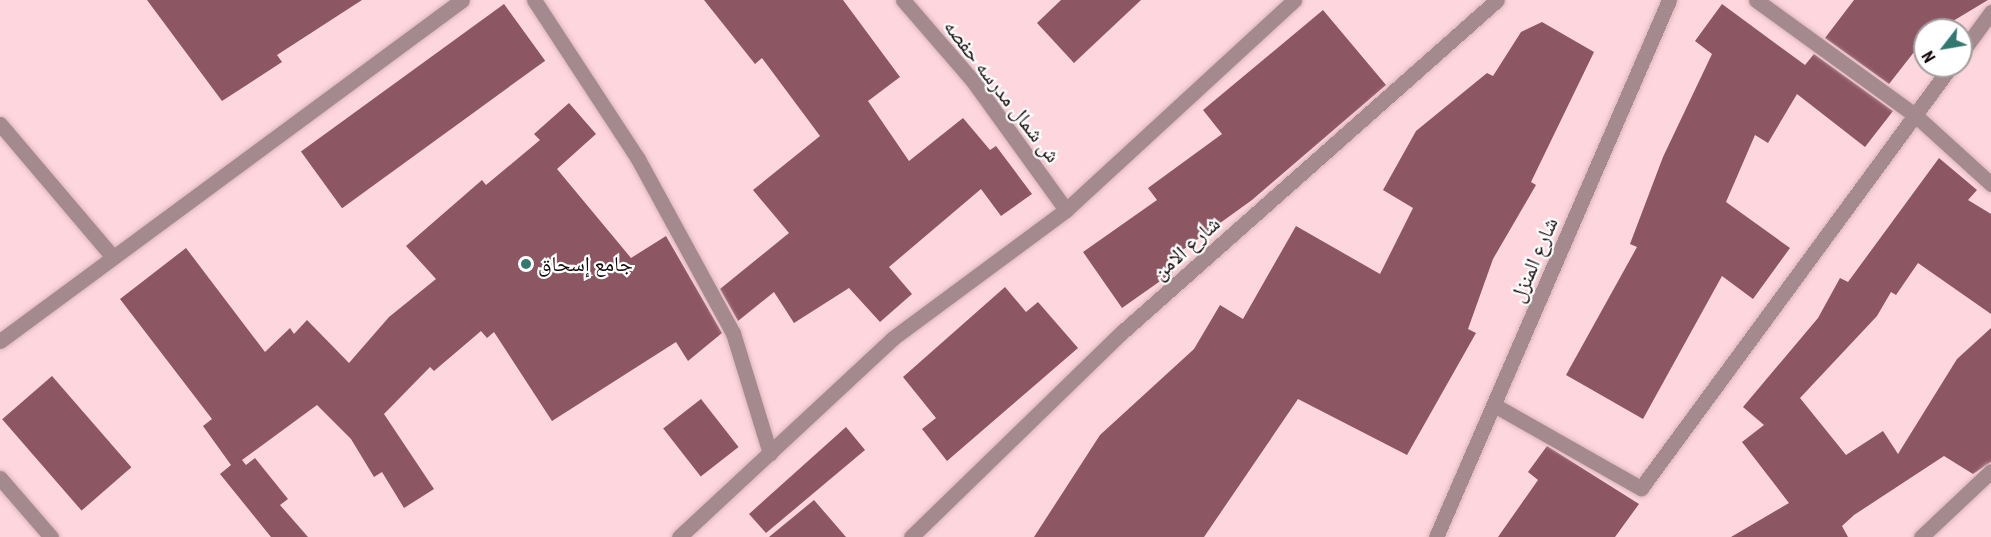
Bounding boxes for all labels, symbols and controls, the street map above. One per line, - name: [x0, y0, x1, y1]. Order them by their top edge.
- street label: ش شمال مدرسه حفصه: [938, 15, 1066, 167]
- north arrow: [1913, 18, 1973, 78]
- text: N: [1918, 47, 1940, 66]
- street label: شارع الامن: [1147, 211, 1225, 285]
- street label: شارع المنزل: [1505, 214, 1563, 306]
- place label: جامع إسحاق: [538, 251, 633, 277]
- marker: جامع إسحاق: [519, 257, 533, 271]

